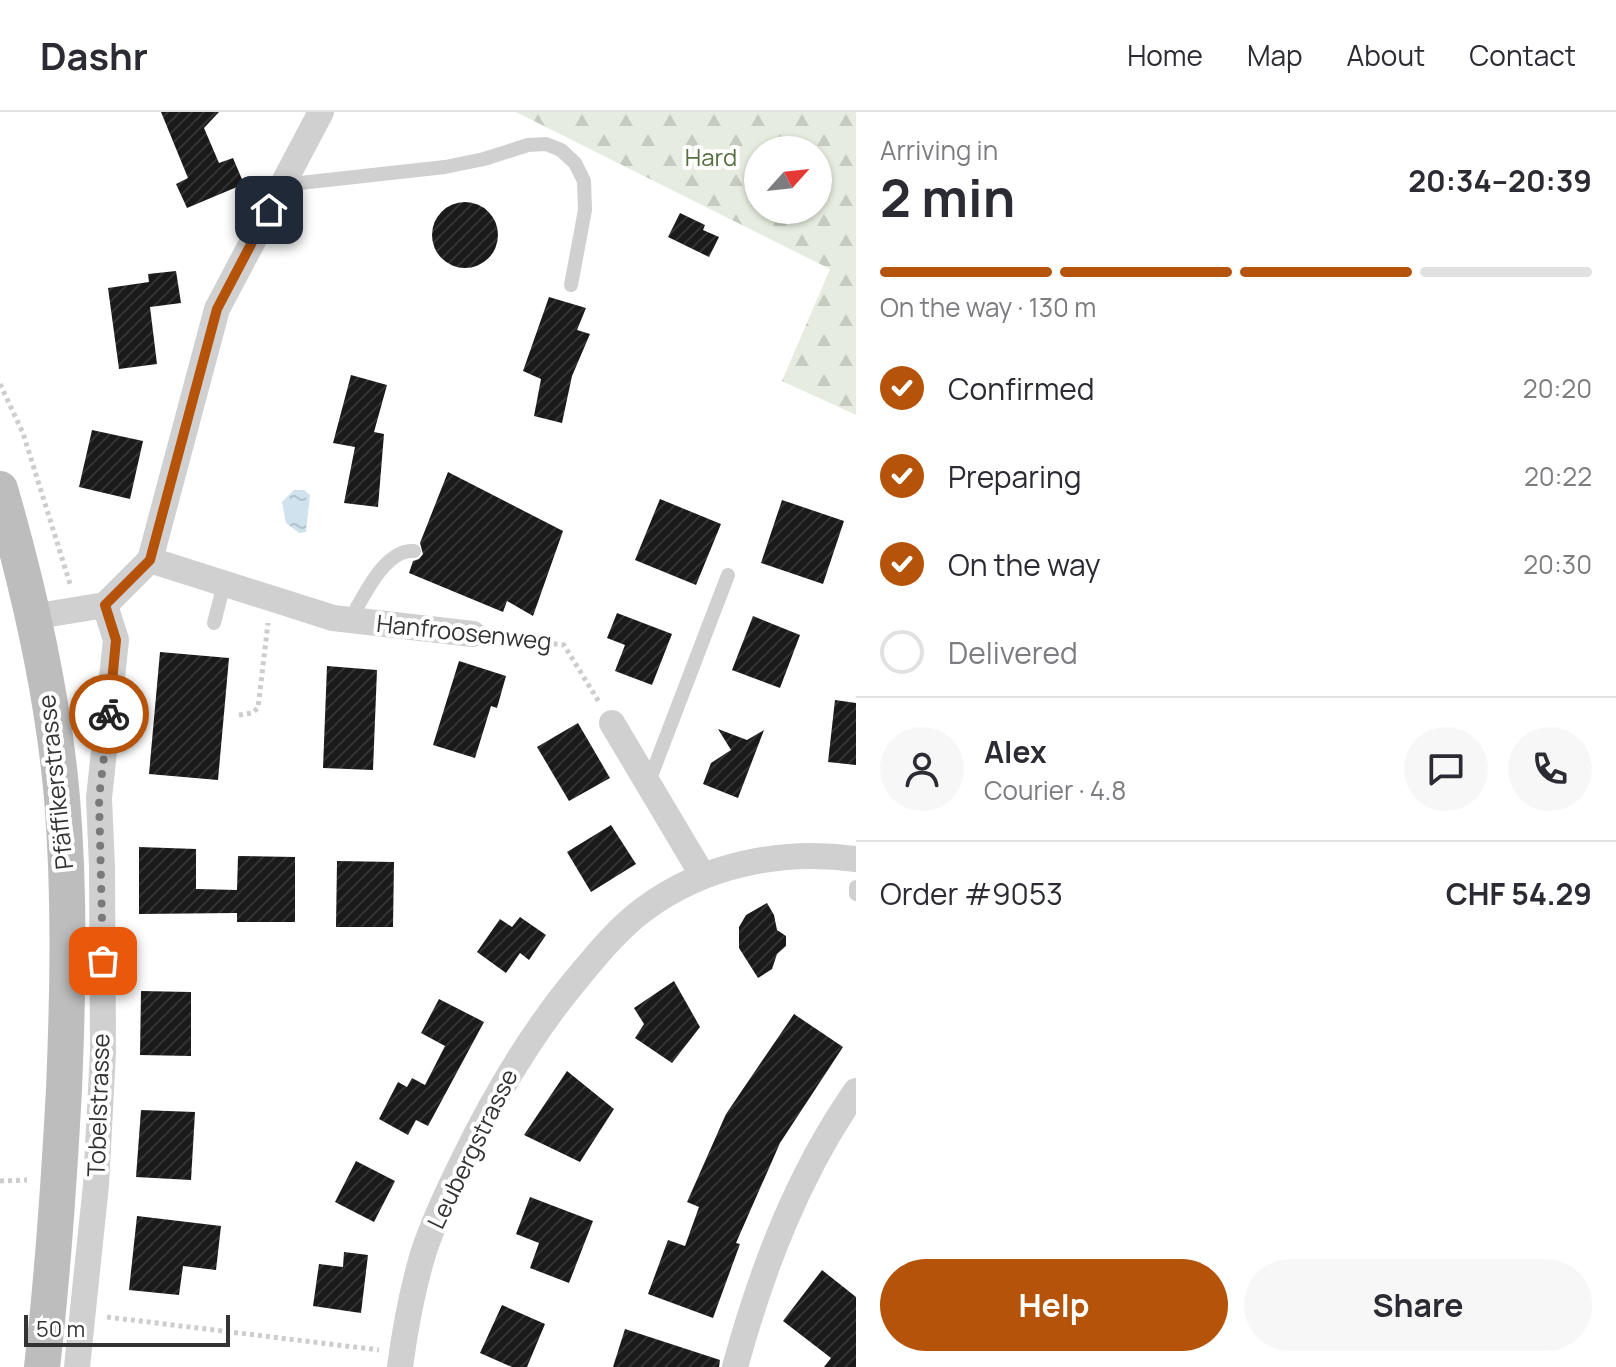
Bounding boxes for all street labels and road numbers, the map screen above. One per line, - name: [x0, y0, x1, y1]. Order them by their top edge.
- street label: Hanfroosenweg: [375, 606, 553, 657]
- street label: Pfäffikerstrasse: [29, 693, 80, 871]
- street label: Tobelstrasse: [79, 1033, 116, 1177]
- street label: Leubergstrasse: [419, 1063, 525, 1234]

